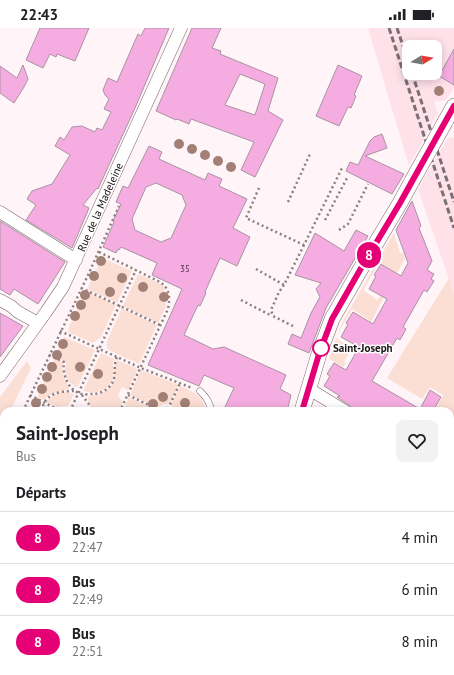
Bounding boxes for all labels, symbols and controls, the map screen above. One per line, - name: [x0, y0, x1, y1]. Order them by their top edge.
- text: 22:43: [20, 5, 58, 24]
- north arrow: [402, 40, 442, 80]
- map controls: [402, 40, 442, 80]
- street label: Rue de la Madeleine: [74, 160, 126, 254]
- line badge: 8: [356, 242, 382, 268]
- text: 8: [365, 246, 373, 264]
- house number: 35: [180, 263, 190, 274]
- marker: Saint-Joseph: [312, 339, 330, 357]
- place label: Saint-Joseph: [333, 341, 393, 355]
- button: heart: [396, 420, 438, 462]
- text: Saint-Joseph: [16, 421, 119, 445]
- text: Bus: [16, 448, 36, 465]
- text: Départs: [16, 483, 66, 502]
- text: Bus: [72, 520, 95, 539]
- text: 4 min: [401, 528, 438, 547]
- text: 8: [34, 529, 42, 547]
- text: 22:47: [72, 539, 103, 556]
- text: Bus: [72, 572, 95, 591]
- text: 6 min: [401, 580, 438, 599]
- text: 8: [34, 581, 42, 599]
- text: 22:49: [72, 591, 103, 608]
- text: Bus: [72, 624, 95, 643]
- text: 8 min: [401, 632, 438, 651]
- text: 8: [34, 633, 42, 651]
- text: 22:51: [72, 643, 103, 660]

